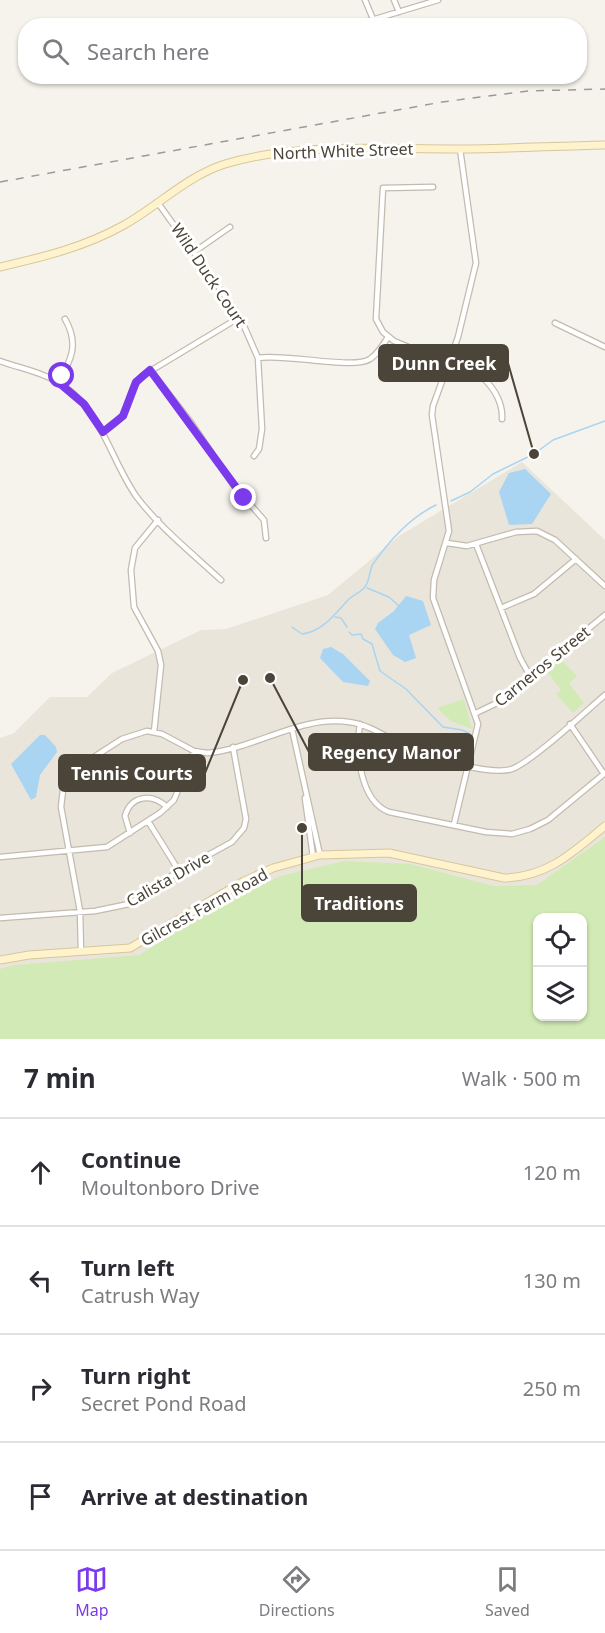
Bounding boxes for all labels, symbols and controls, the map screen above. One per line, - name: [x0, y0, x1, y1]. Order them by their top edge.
- search box: [18, 18, 587, 84]
- icon: search: [39, 35, 72, 68]
- text: Search here: [87, 36, 209, 66]
- street label: North White Street: [272, 138, 414, 164]
- street label: Wild Duck Court: [166, 219, 252, 332]
- callout: Dunn Creek: [379, 345, 508, 381]
- text: Dunn Creek: [392, 351, 497, 375]
- route start: [48, 362, 74, 388]
- route end: [230, 484, 256, 510]
- street label: Carneros Street: [490, 620, 595, 711]
- callout: Regency Manor: [309, 734, 473, 770]
- text: Regency Manor: [321, 740, 461, 764]
- callout: Tennis Courts: [59, 755, 205, 791]
- text: Tennis Courts: [71, 761, 193, 785]
- street label: Calista Drive: [122, 846, 214, 912]
- street label: Gilcrest Farm Road: [137, 863, 271, 951]
- callout: Traditions: [302, 885, 416, 921]
- text: Traditions: [314, 891, 404, 915]
- map controls: [533, 913, 587, 1021]
- button: locate: [533, 913, 587, 967]
- button: layers: [533, 967, 587, 1021]
- text: 7 min: [24, 1060, 96, 1096]
- text: Walk · 500 m: [462, 1065, 581, 1092]
- text: Continue: [81, 1144, 181, 1174]
- icon: ahead: [24, 1156, 57, 1189]
- text: 120 m: [523, 1159, 581, 1186]
- text: Moultonboro Drive: [81, 1174, 259, 1201]
- text: Turn left: [81, 1252, 175, 1282]
- icon: left: [24, 1264, 57, 1297]
- text: 130 m: [523, 1267, 581, 1294]
- text: Catrush Way: [81, 1282, 199, 1309]
- text: Turn right: [81, 1360, 191, 1390]
- icon: right: [24, 1372, 57, 1405]
- text: 250 m: [523, 1375, 581, 1402]
- text: Secret Pond Road: [81, 1390, 247, 1417]
- icon: arrive: [24, 1480, 57, 1513]
- text: Arrive at destination: [81, 1481, 308, 1511]
- tab: Map: [75, 1563, 108, 1621]
- tab: Directions: [259, 1563, 335, 1621]
- tab: Saved: [485, 1563, 530, 1621]

